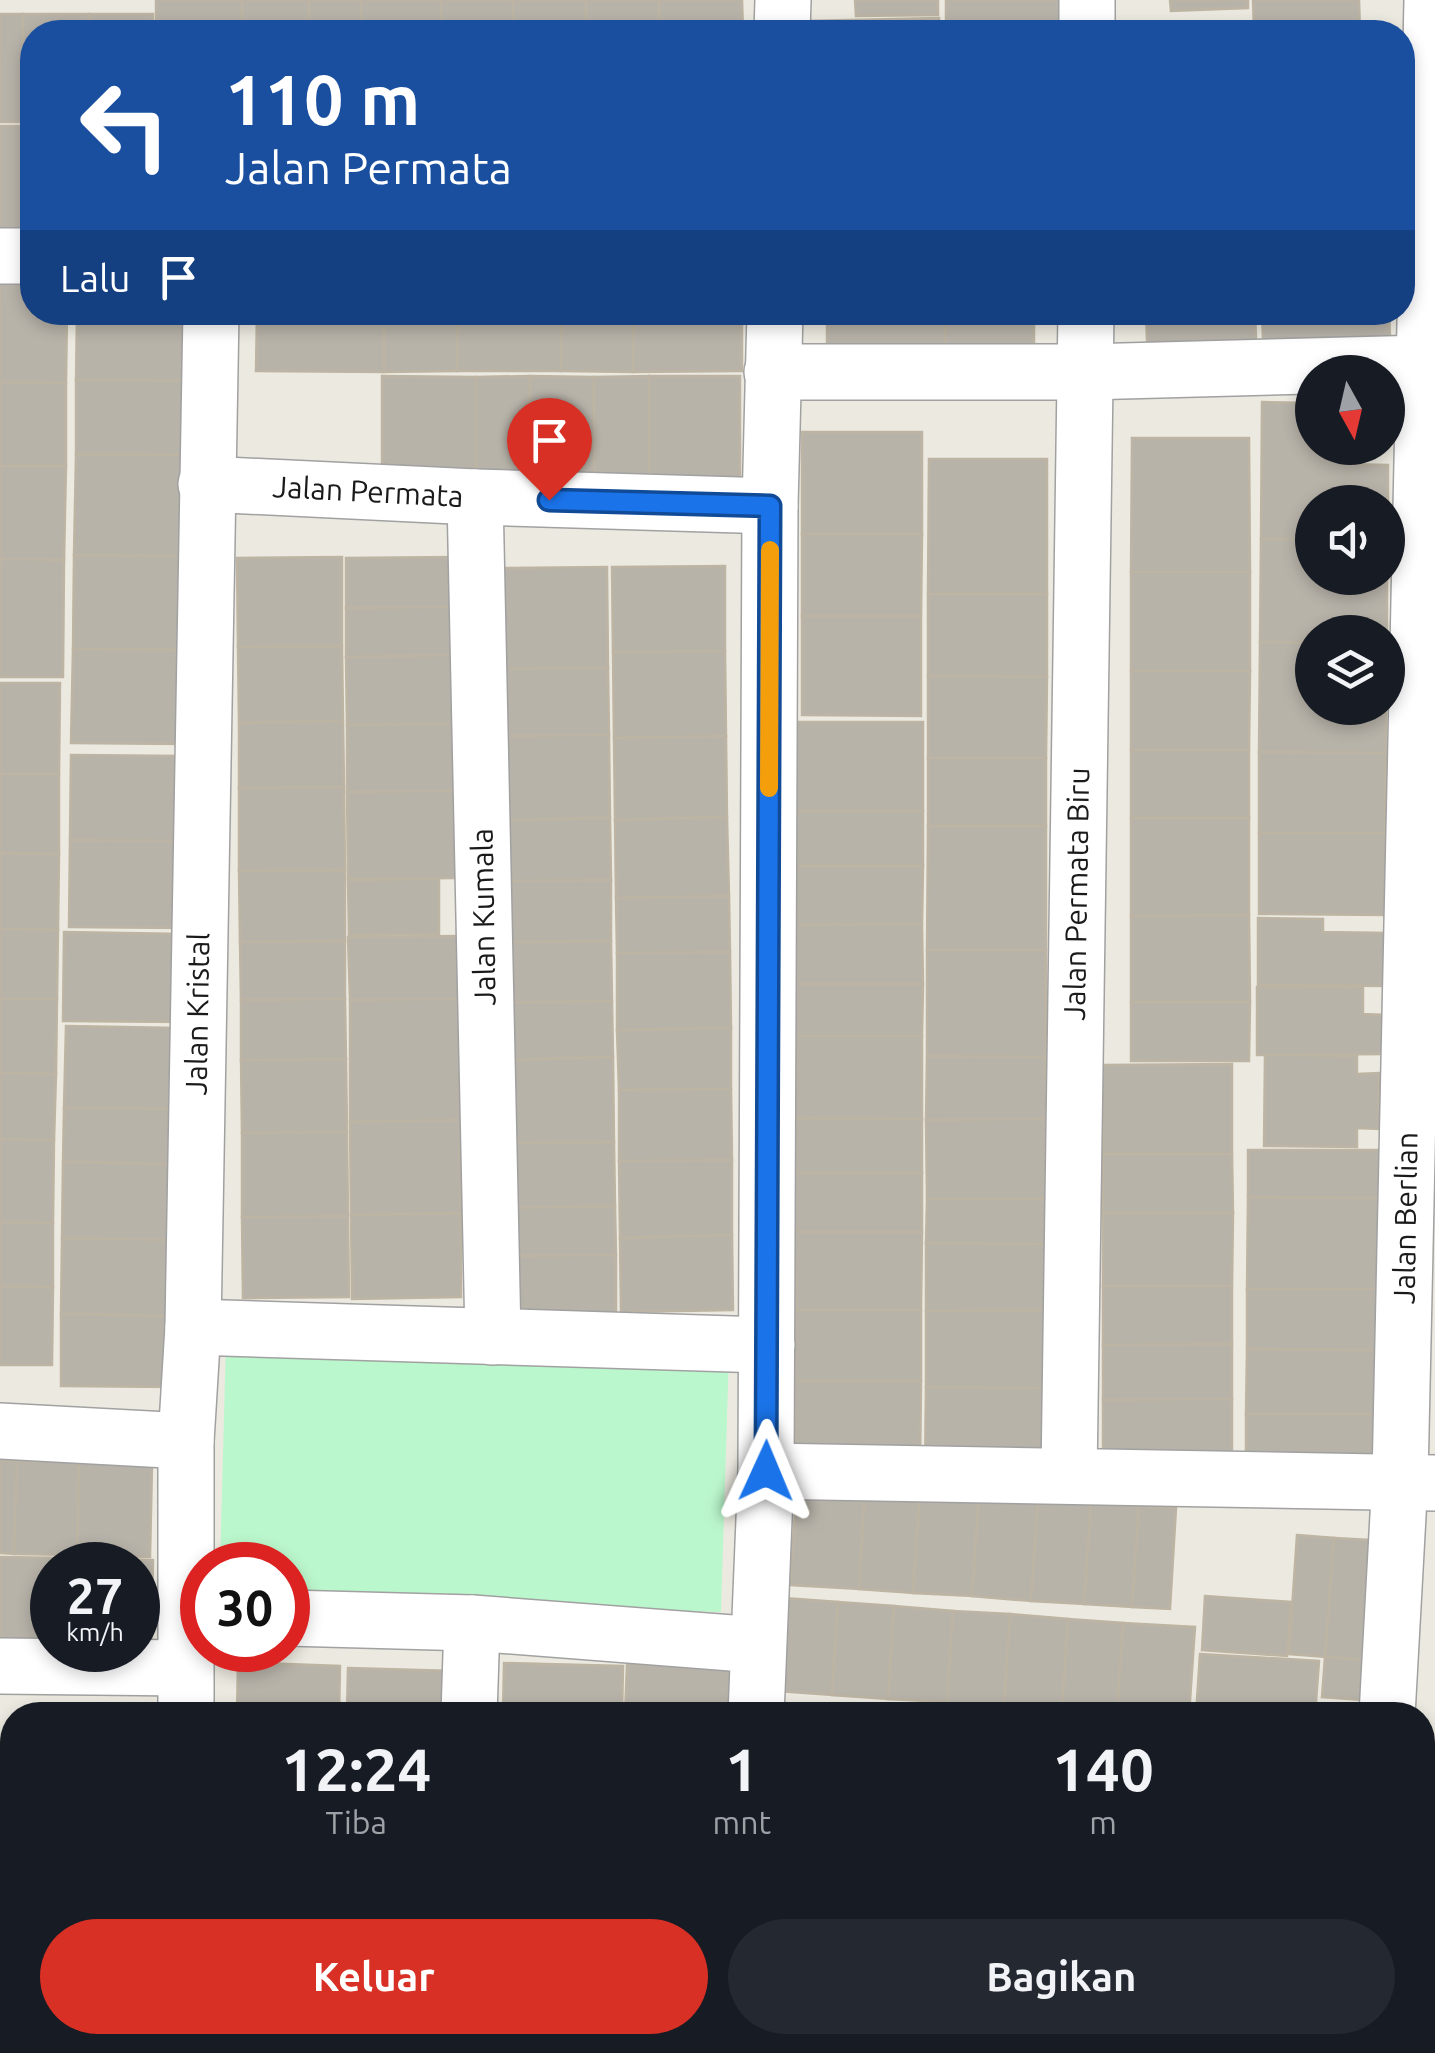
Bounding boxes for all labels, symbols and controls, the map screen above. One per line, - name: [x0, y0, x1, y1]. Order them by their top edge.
- icon: left: [60, 60, 190, 190]
- text: 110 m: [225, 60, 420, 138]
- text: Jalan Permata: [225, 142, 512, 193]
- icon: arrive: [151, 250, 206, 305]
- text: Lalu: [60, 257, 131, 299]
- north arrow: [1295, 355, 1405, 465]
- map controls: [1295, 355, 1405, 725]
- pin: [507, 398, 592, 501]
- icon: arrive: [522, 413, 577, 468]
- street label: Jalan Permata: [272, 469, 464, 513]
- button: sound: [1295, 485, 1405, 595]
- button: layers: [1295, 615, 1405, 725]
- street label: Jalan Permata Biru: [1057, 767, 1095, 1021]
- street label: Jalan Kumala: [464, 828, 502, 1006]
- street label: Jalan Kristal: [179, 932, 215, 1096]
- street label: Jalan Berlian: [1387, 1132, 1424, 1304]
- position arrow: [714, 1419, 818, 1523]
- speed limit sign: 30: [180, 1542, 310, 1672]
- text: 27: [67, 1567, 123, 1623]
- text: km/h: [66, 1618, 124, 1646]
- text: 12:24: [281, 1735, 431, 1802]
- text: 1: [725, 1735, 759, 1802]
- text: 140: [1052, 1735, 1154, 1802]
- text: Tiba: [326, 1804, 387, 1840]
- text: mnt: [713, 1804, 771, 1840]
- text: m: [1089, 1804, 1117, 1840]
- button: Keluar: [40, 1919, 708, 2034]
- button: Bagikan: [728, 1919, 1395, 2034]

